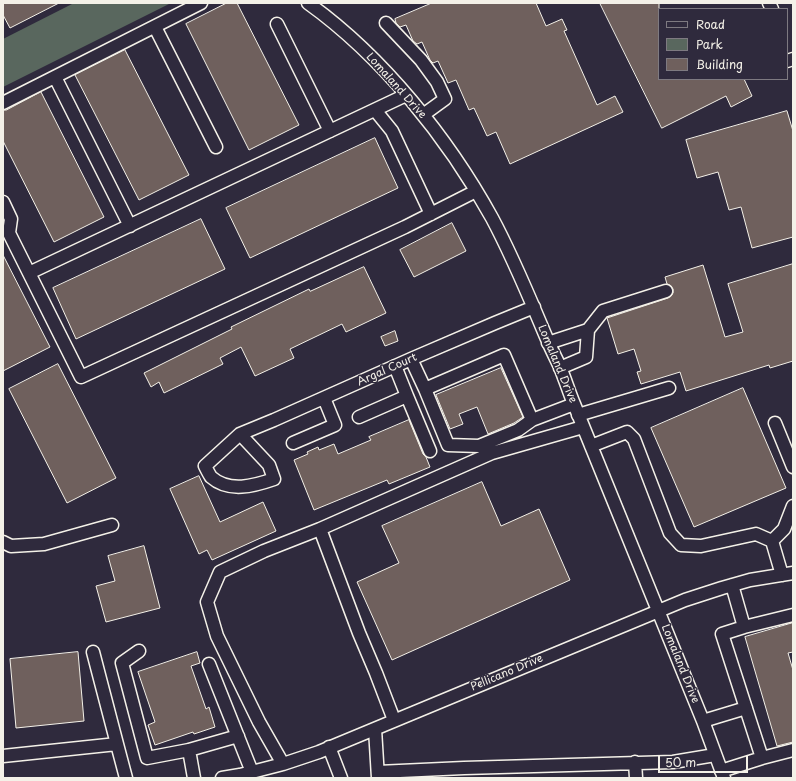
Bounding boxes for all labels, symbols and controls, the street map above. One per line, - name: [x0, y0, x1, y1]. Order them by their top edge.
- legend: [658, 8, 788, 80]
- text: Road: [696, 15, 725, 33]
- text: Park: [696, 35, 723, 53]
- street label: Lomaland Drive: [363, 51, 429, 121]
- text: Building: [696, 55, 743, 73]
- street label: Lomaland Drive: [535, 323, 579, 405]
- street label: Argal Court: [355, 351, 419, 389]
- street label: Lomaland Drive: [658, 623, 702, 705]
- street label: Pellicano Drive: [469, 652, 545, 694]
- scale bar: [660, 747, 750, 773]
- text: 50 m: [665, 753, 696, 771]

